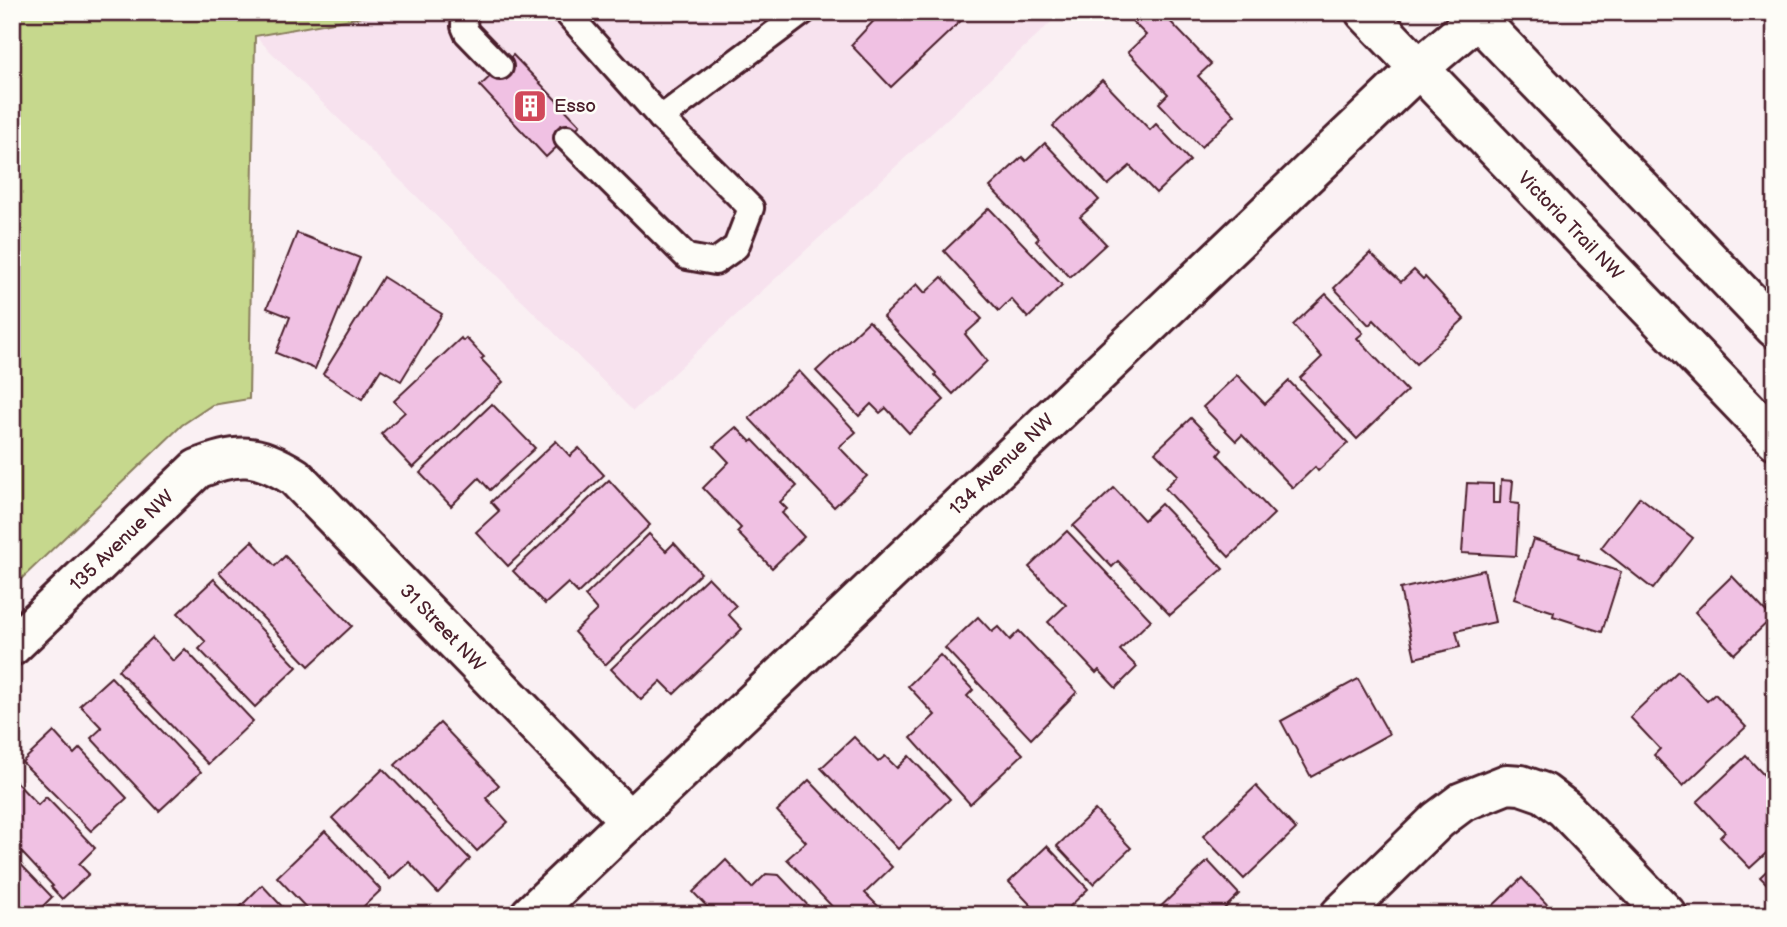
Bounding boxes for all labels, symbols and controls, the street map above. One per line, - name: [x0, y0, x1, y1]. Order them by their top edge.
- building icon: Esso: [511, 87, 549, 125]
- place label: Esso: [554, 95, 596, 118]
- street label: Victoria Trail NW: [1512, 167, 1628, 285]
- street label: 134 Avenue NW: [945, 409, 1059, 521]
- street label: 135 Avenue NW: [65, 486, 179, 596]
- street label: 31 Street NW: [395, 579, 489, 677]

